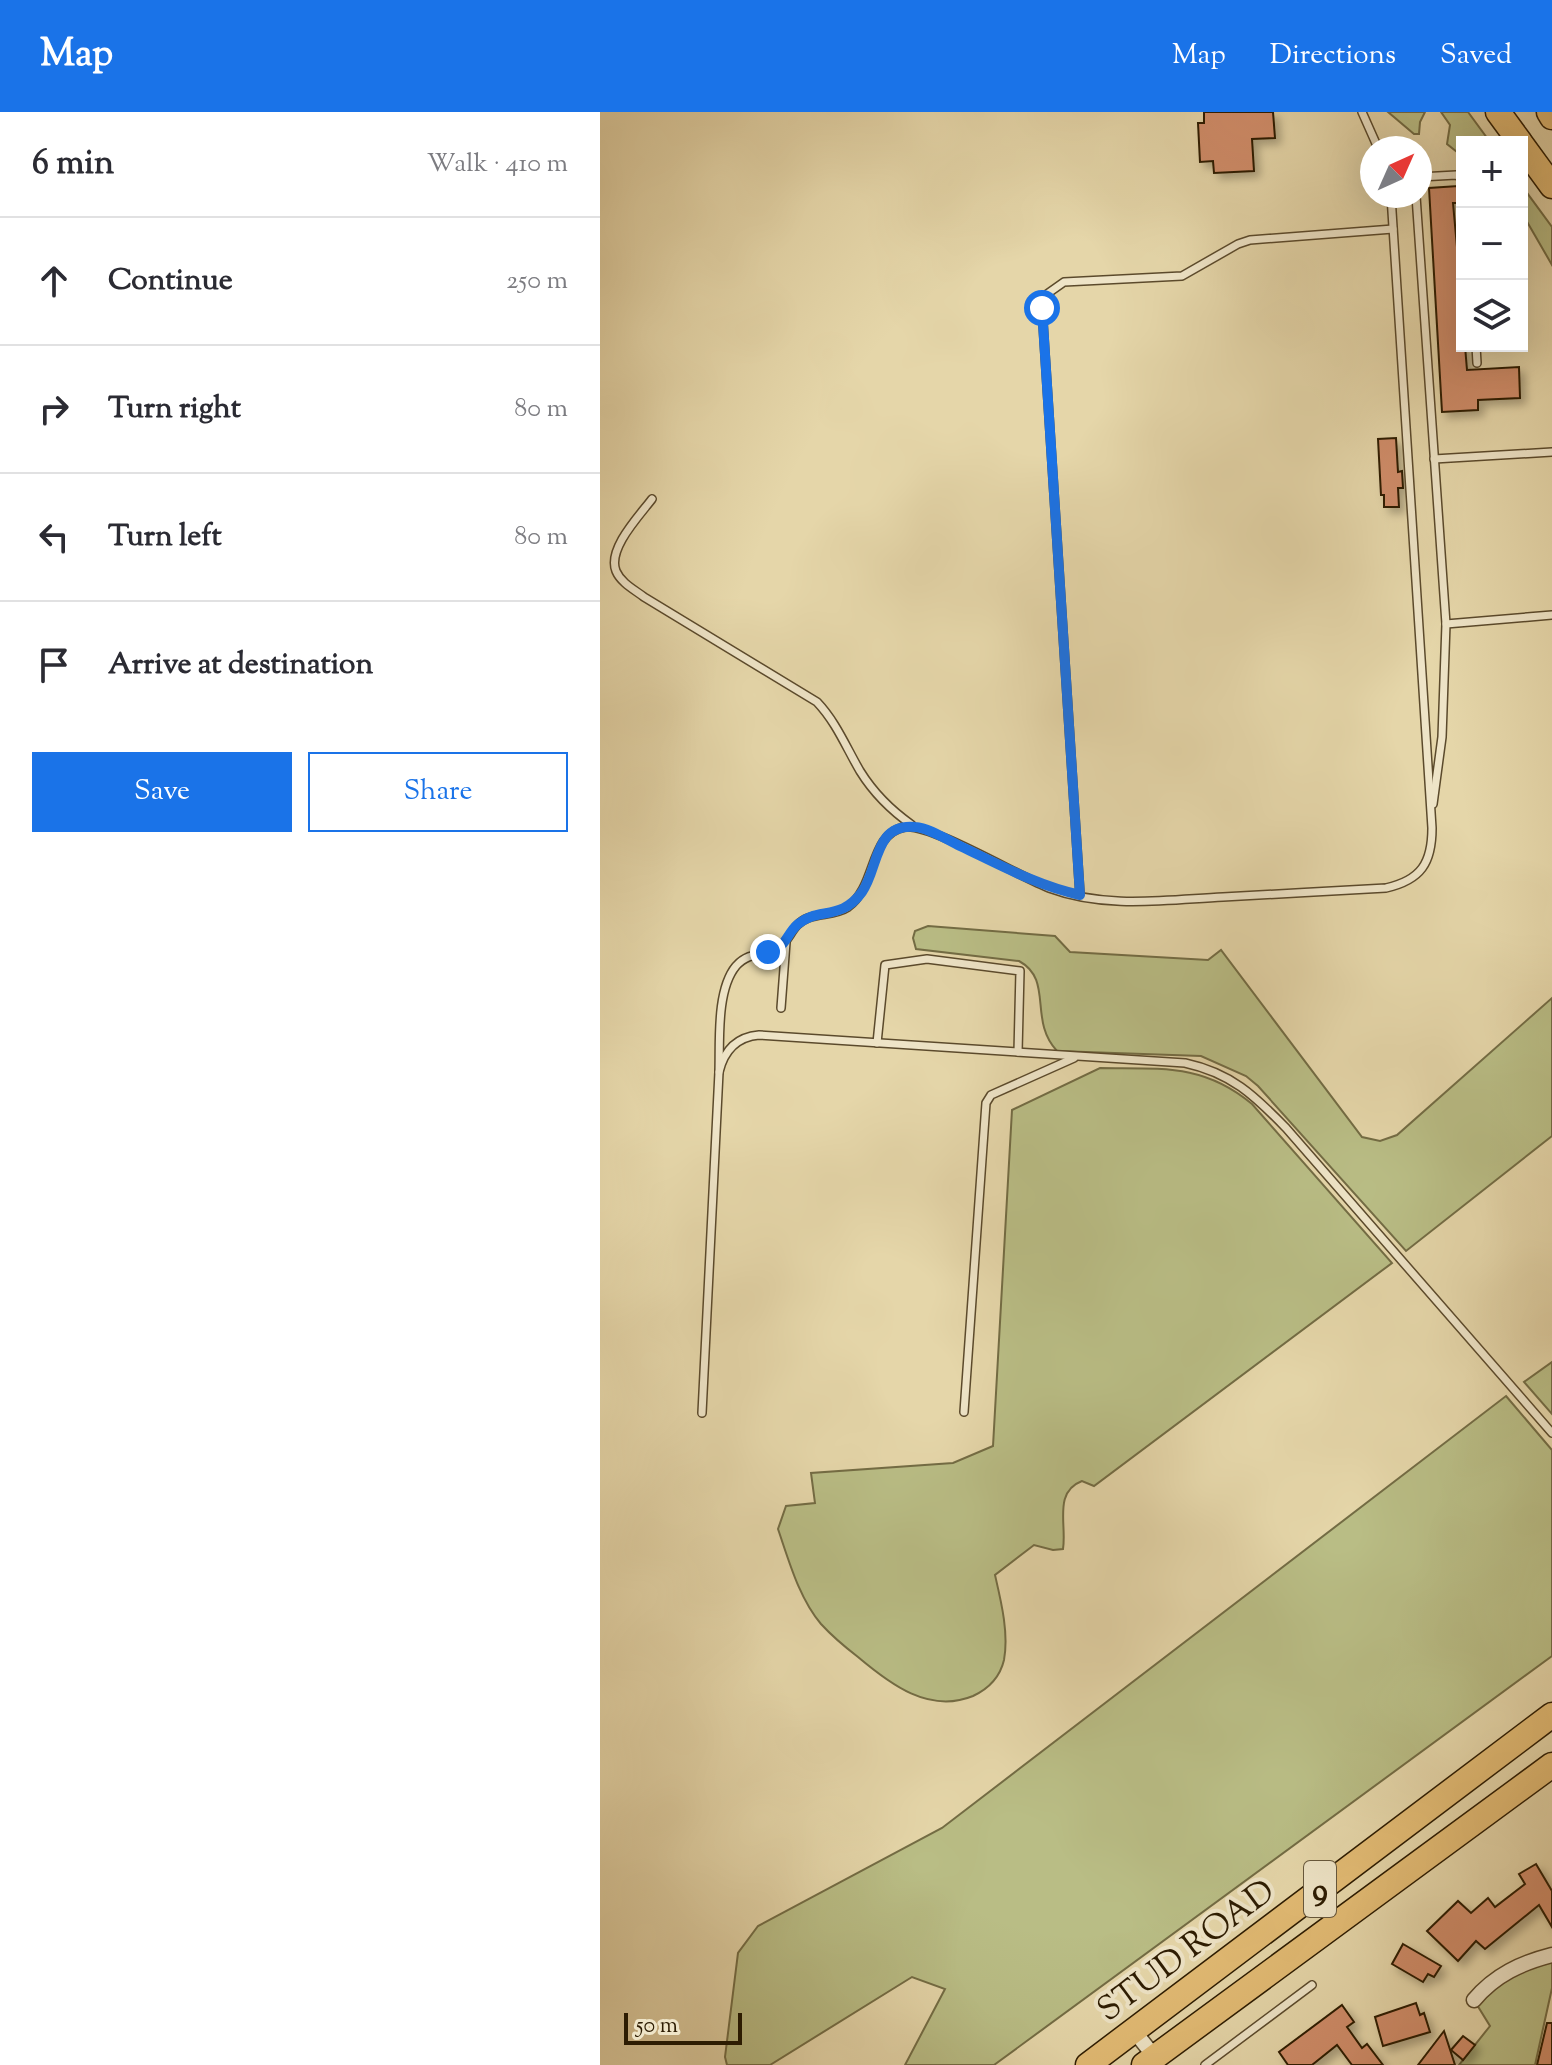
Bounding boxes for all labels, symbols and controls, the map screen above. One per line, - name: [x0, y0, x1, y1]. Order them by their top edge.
- text: Map: [40, 29, 113, 83]
- text: Map: [1172, 36, 1226, 76]
- text: Directions: [1270, 36, 1396, 76]
- text: Saved: [1440, 36, 1512, 76]
- north arrow: [1360, 136, 1432, 208]
- map controls: [1456, 136, 1528, 352]
- button: +: [1456, 136, 1528, 208]
- text: 6 min: [32, 140, 114, 189]
- text: Walk · 410 m: [427, 146, 568, 183]
- button: −: [1456, 208, 1528, 280]
- icon: ahead: [32, 259, 76, 303]
- text: Continue: [108, 260, 233, 303]
- text: 250 m: [506, 263, 568, 300]
- button: layers: [1456, 280, 1528, 352]
- route start: [1024, 290, 1060, 326]
- icon: right: [32, 387, 76, 431]
- text: Turn right: [108, 388, 241, 431]
- text: 80 m: [514, 391, 568, 428]
- icon: left: [32, 515, 76, 559]
- text: Turn left: [108, 516, 222, 559]
- text: 80 m: [514, 519, 568, 556]
- icon: arrive: [32, 643, 76, 687]
- text: Arrive at destination: [108, 644, 373, 687]
- button: Save: [32, 752, 292, 832]
- button: Share: [308, 752, 568, 832]
- route end: [750, 934, 786, 970]
- road number: 9: [1304, 1861, 1336, 1917]
- street label: STUD ROAD: [1088, 1869, 1286, 2035]
- scale bar: [624, 2009, 742, 2045]
- text: 50 m: [636, 2011, 678, 2043]

